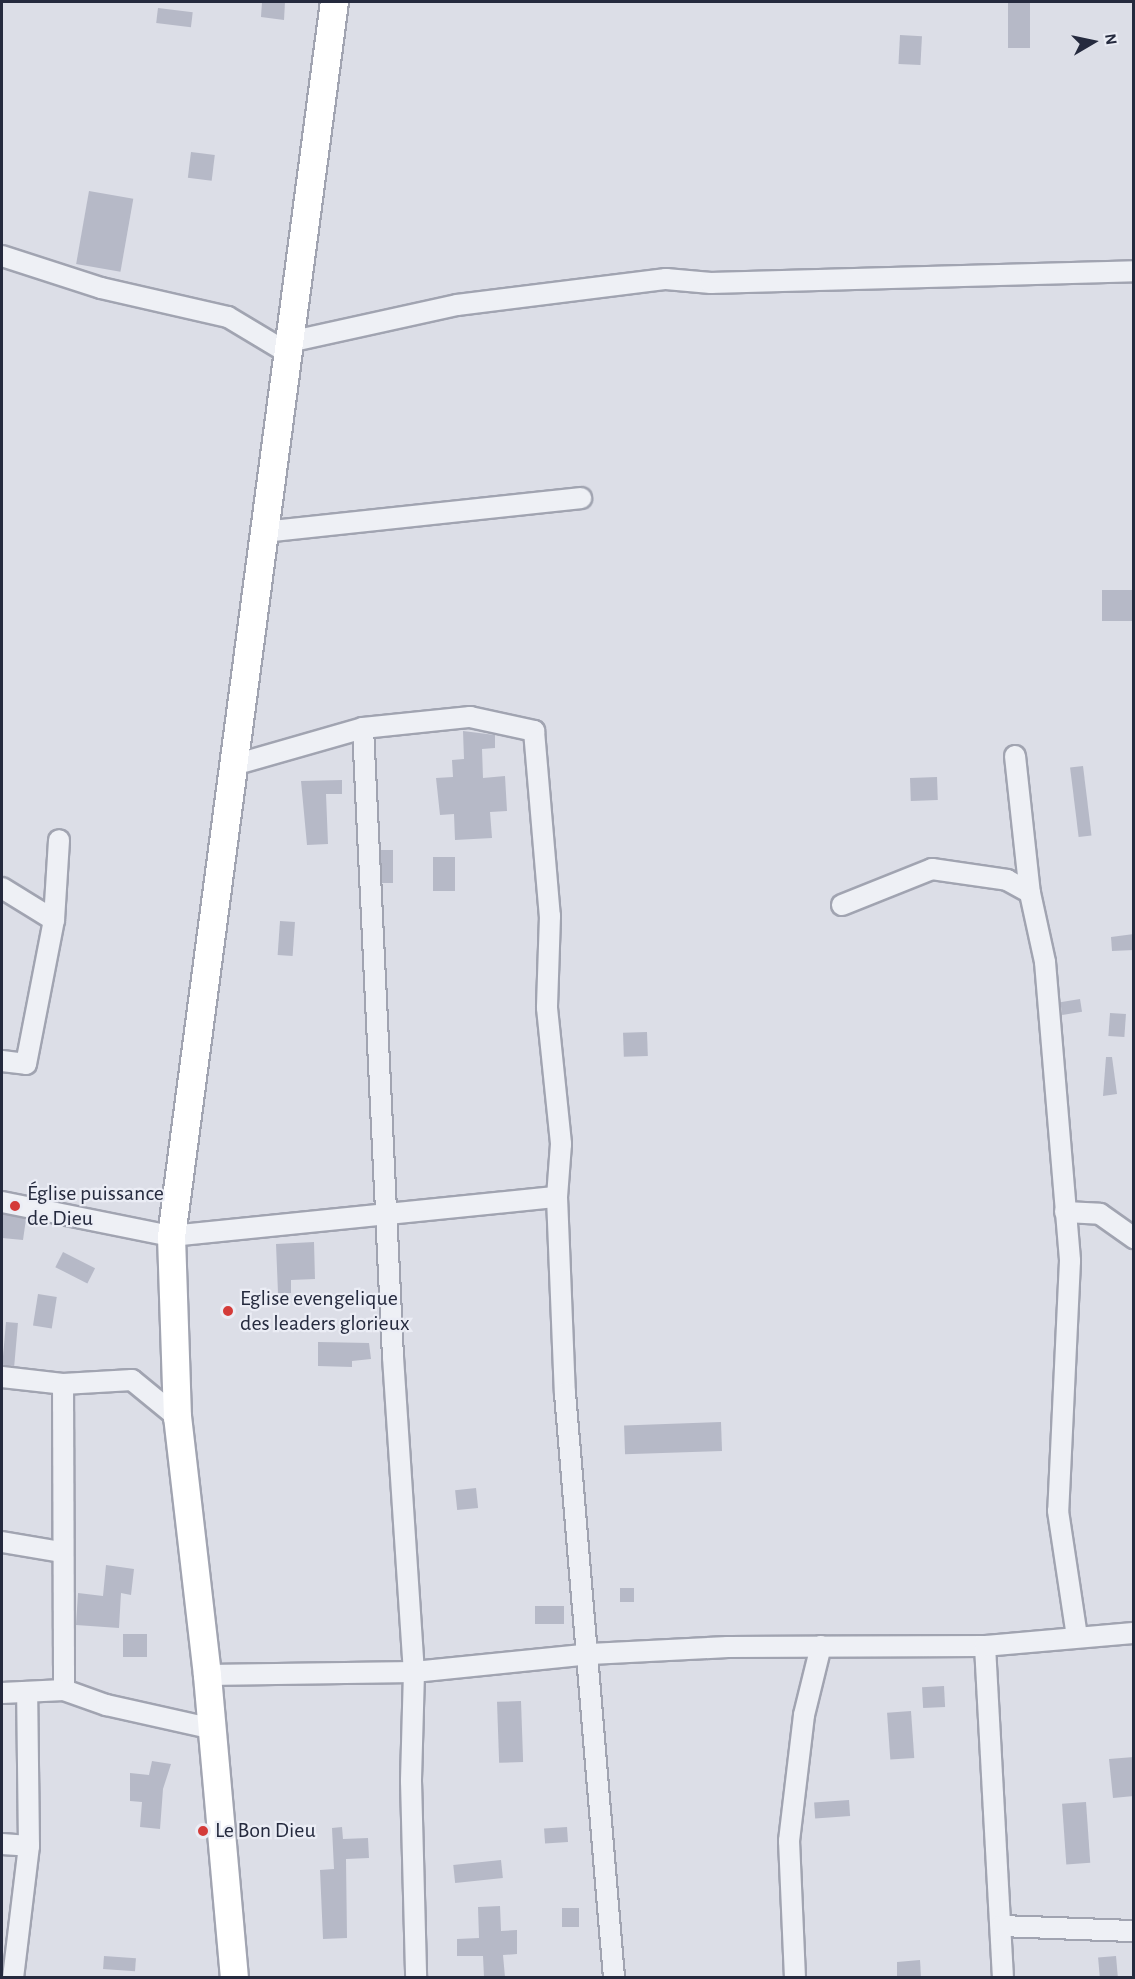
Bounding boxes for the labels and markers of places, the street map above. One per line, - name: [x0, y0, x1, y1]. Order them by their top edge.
- place label: Église puissance de Dieu: [27, 1180, 164, 1232]
- marker: Église puissance de Dieu: [8, 1199, 22, 1213]
- place label: Eglise evengelique des leaders glorieux: [240, 1285, 410, 1336]
- marker: Eglise evengelique des leaders glorieux: [221, 1304, 235, 1318]
- place label: Le Bon Dieu: [215, 1818, 316, 1844]
- marker: Le Bon Dieu: [196, 1824, 210, 1838]

